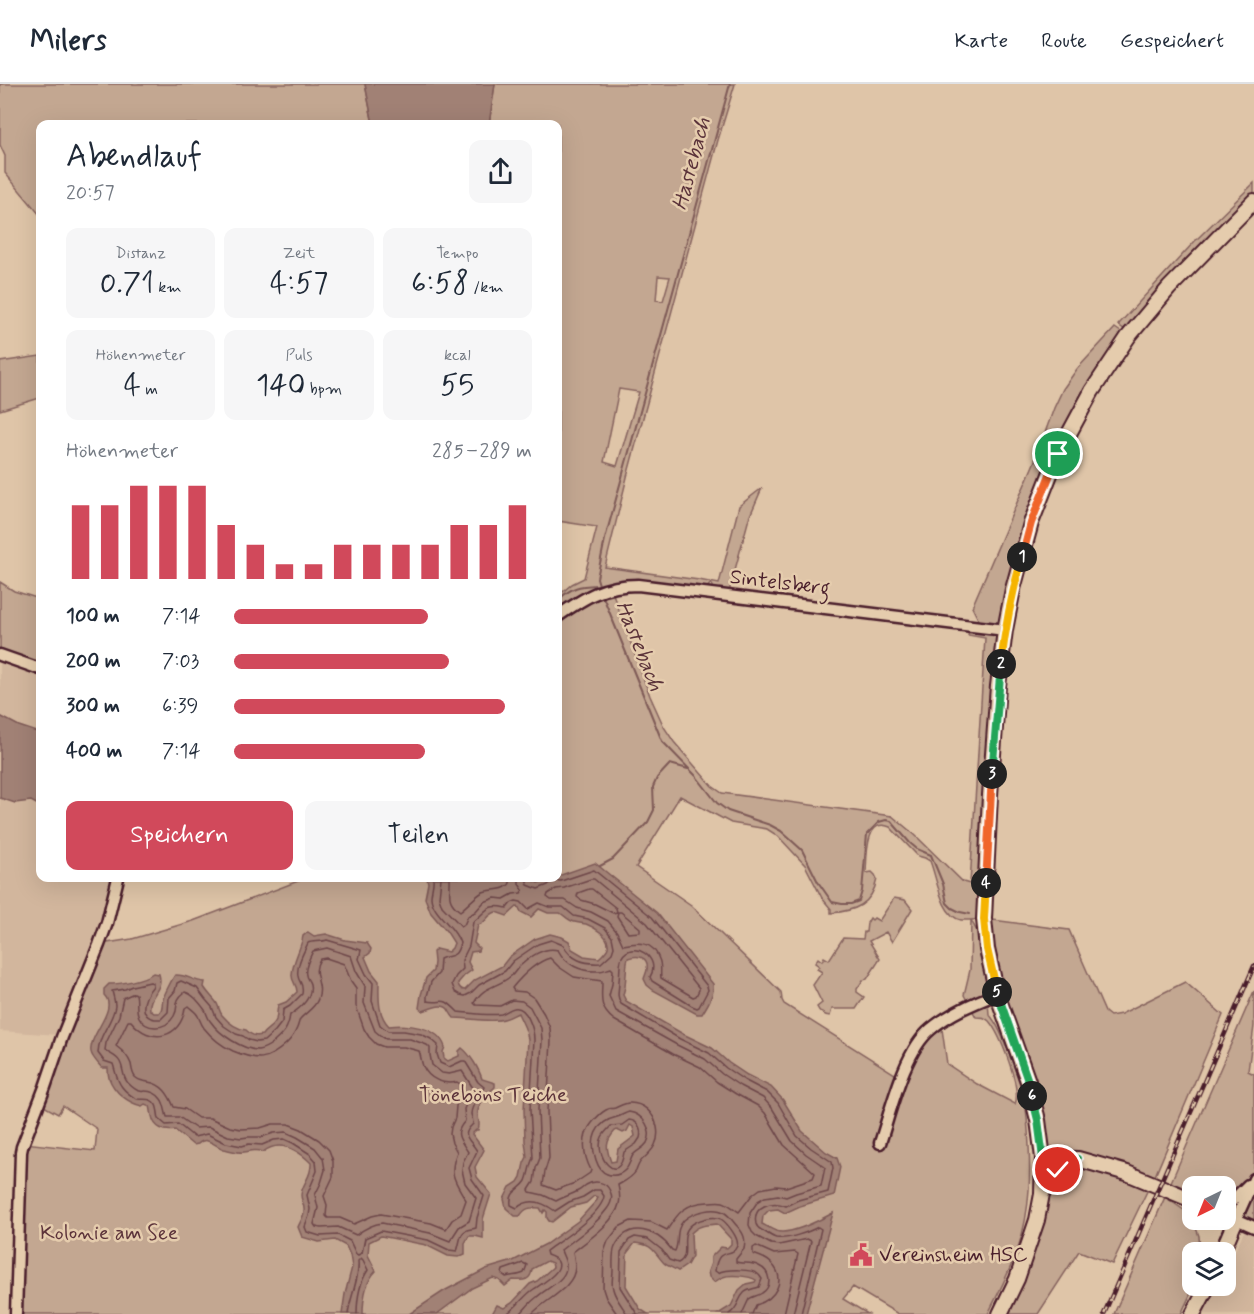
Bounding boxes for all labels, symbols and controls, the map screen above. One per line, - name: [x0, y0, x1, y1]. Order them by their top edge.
- text: Milers: [30, 23, 107, 60]
- text: Karte: [955, 27, 1008, 55]
- text: Route: [1041, 27, 1087, 55]
- text: Gespeichert: [1120, 27, 1224, 55]
- water label: Hastebach: [666, 114, 718, 213]
- text: Abendlauf: [66, 135, 202, 179]
- button: share: [469, 140, 532, 203]
- text: 20:57: [66, 180, 115, 207]
- text: Distanz: [116, 243, 166, 264]
- text: Zeit: [283, 243, 315, 264]
- text: Tempo: [436, 243, 478, 264]
- text: 0.71: [100, 264, 154, 303]
- text: 4:57: [270, 264, 328, 303]
- text: 6:58: [411, 264, 469, 303]
- text: km: [154, 277, 182, 298]
- text: /km: [469, 277, 504, 298]
- text: Höhenmeter: [96, 345, 185, 366]
- text: Puls: [285, 345, 312, 366]
- text: kcal: [444, 345, 471, 366]
- text: 4: [123, 366, 141, 405]
- text: 140: [256, 366, 306, 405]
- text: 55: [440, 366, 474, 405]
- text: m: [141, 379, 158, 400]
- text: bpm: [306, 379, 342, 400]
- pin: [1032, 428, 1083, 479]
- icon: arrive: [1041, 437, 1074, 470]
- text: Höhenmeter: [66, 438, 178, 465]
- text: 285–289 m: [432, 438, 532, 465]
- pin: 1: [1007, 542, 1037, 572]
- text: 1: [1018, 546, 1026, 567]
- street label: Sintelsberg: [728, 563, 832, 605]
- water label: Hastebach: [608, 597, 670, 696]
- text: 100 m: [66, 603, 120, 630]
- text: 7:14: [162, 603, 201, 630]
- text: 200 m: [66, 648, 121, 675]
- text: 7:03: [162, 648, 199, 675]
- pin: 2: [986, 649, 1016, 679]
- text: 2: [997, 653, 1005, 674]
- text: 300 m: [66, 693, 120, 720]
- text: 6:39: [162, 693, 199, 720]
- text: 400 m: [66, 738, 122, 765]
- text: 7:14: [162, 738, 201, 765]
- pin: 3: [977, 759, 1007, 789]
- text: 3: [988, 763, 996, 784]
- button: Speichern: [66, 801, 293, 870]
- button: Teilen: [305, 801, 532, 870]
- pin: 4: [971, 868, 1001, 898]
- text: 4: [981, 872, 991, 893]
- pin: 5: [982, 977, 1012, 1007]
- text: 5: [992, 981, 1002, 1002]
- park label: Töneböns Teiche: [419, 1081, 567, 1109]
- pin: 6: [1017, 1081, 1047, 1111]
- text: 6: [1028, 1085, 1036, 1106]
- pin: [1032, 1144, 1083, 1195]
- icon: check: [1041, 1153, 1074, 1186]
- north arrow: [1182, 1176, 1236, 1230]
- map controls: [1182, 1176, 1236, 1296]
- park label: Kolonie am See: [40, 1219, 178, 1247]
- place label: Vereinsheim HSC: [879, 1241, 1028, 1269]
- public building icon: Vereinsheim HSC: [848, 1242, 874, 1268]
- button: layers: [1182, 1242, 1236, 1296]

